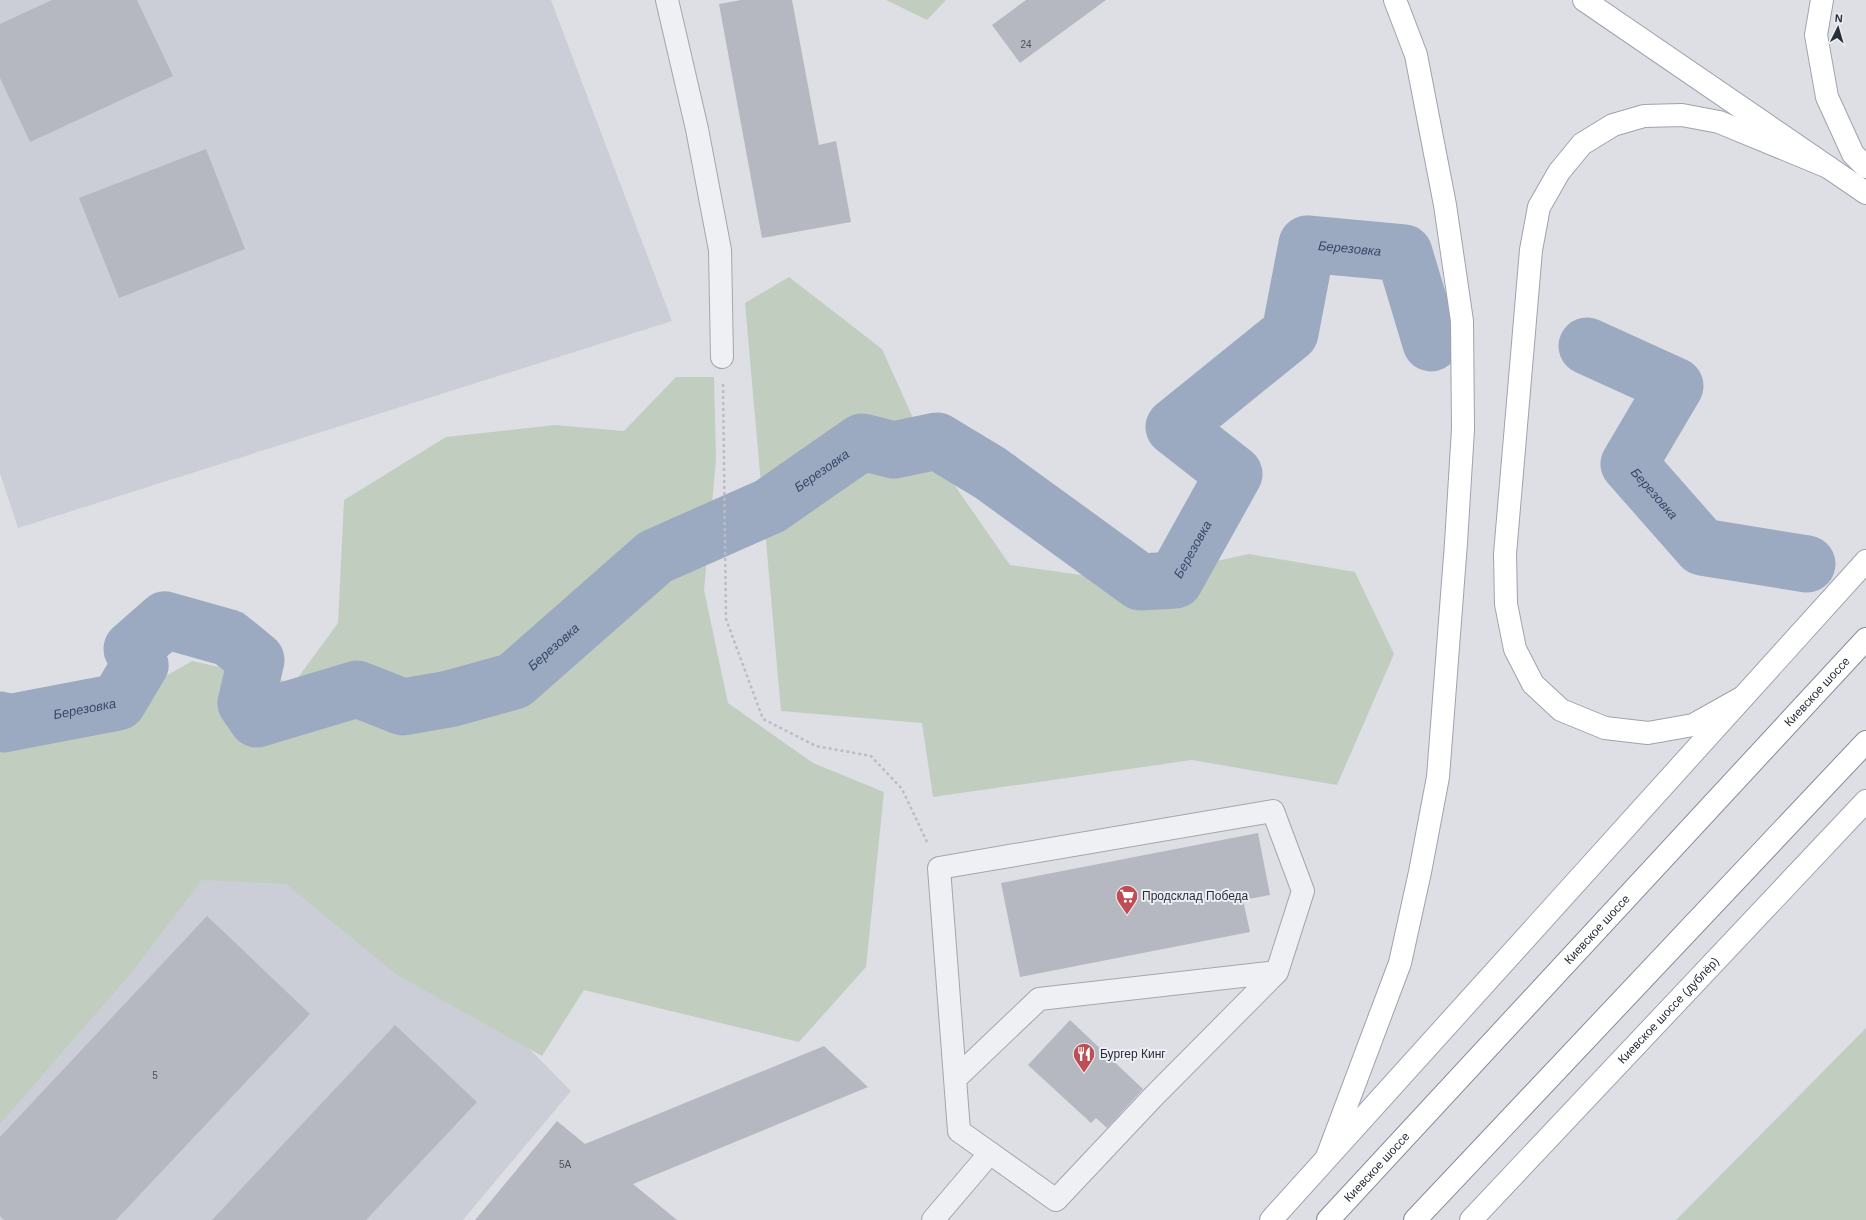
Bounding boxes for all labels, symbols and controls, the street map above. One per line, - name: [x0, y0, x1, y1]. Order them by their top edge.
- north arrow: [1818, 8, 1858, 48]
- text: N: [1834, 12, 1843, 24]
- house number: 24: [1020, 39, 1032, 50]
- water label: Березовка: [1317, 238, 1382, 258]
- water label: Березовка: [791, 446, 852, 494]
- water label: Березовка: [1628, 464, 1681, 522]
- water label: Березовка: [1170, 518, 1214, 580]
- water label: Березовка: [524, 620, 582, 673]
- street label: Киевское шоссе: [1782, 654, 1853, 729]
- water label: Березовка: [52, 695, 117, 722]
- supermarket icon: Продсклад Победа: [1114, 883, 1140, 916]
- place label: Продсклад Победа: [1142, 889, 1249, 903]
- street label: Киевское шоссе: [1561, 892, 1633, 967]
- street label: Киевское шоссе (дублёр): [1615, 954, 1722, 1067]
- restaurant icon: Бургер Кинг: [1071, 1041, 1097, 1074]
- place label: Бургер Кинг: [1100, 1047, 1166, 1061]
- house number: 5: [152, 1070, 158, 1081]
- street label: Киевское шоссе: [1341, 1129, 1413, 1205]
- house number: 5А: [559, 1159, 571, 1170]

